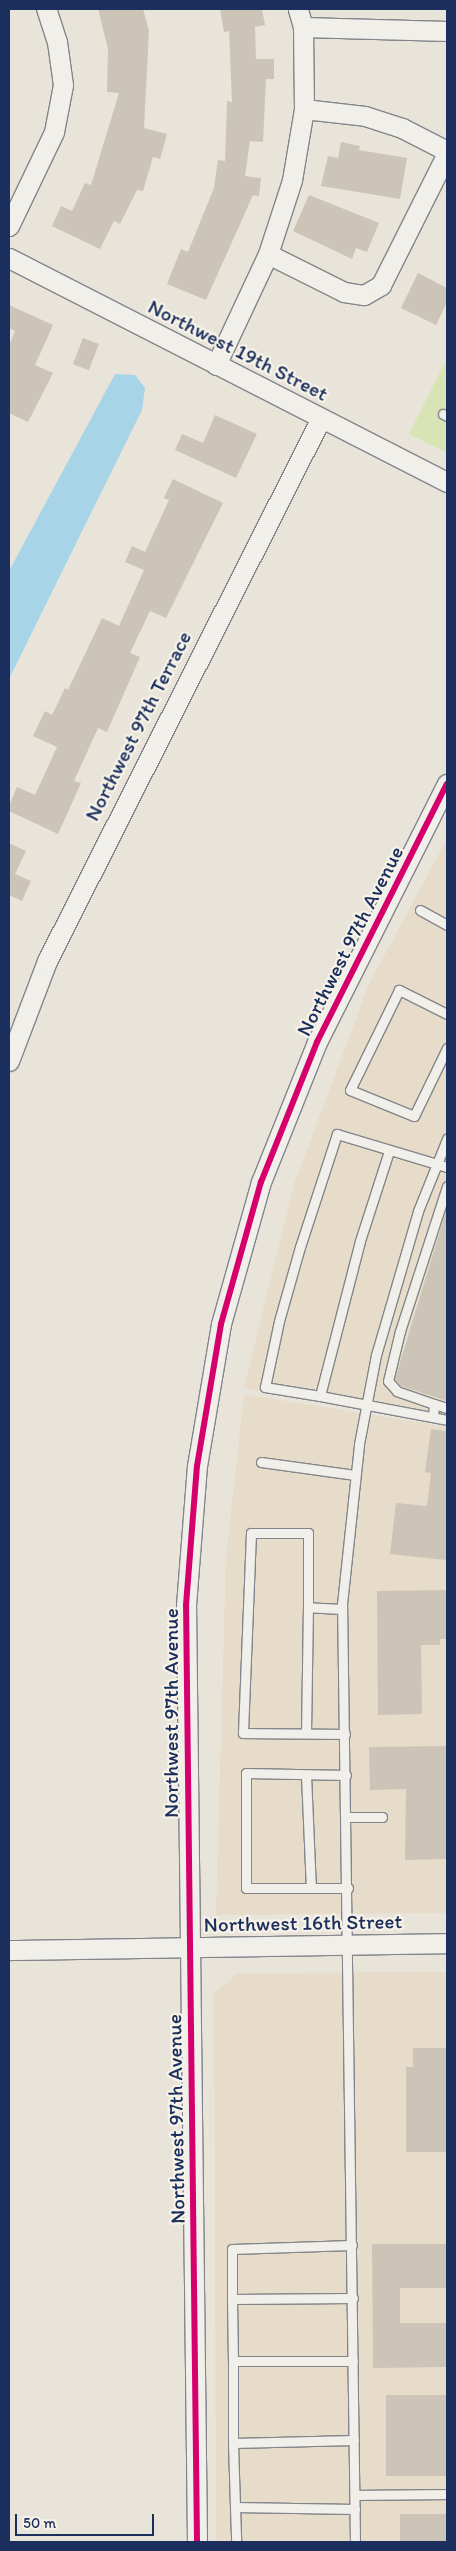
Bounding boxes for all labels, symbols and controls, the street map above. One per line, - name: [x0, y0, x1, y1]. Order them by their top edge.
- street label: Northwest 19th Street: [144, 294, 332, 406]
- street label: Northwest 97th Terrace: [79, 627, 197, 825]
- street label: Northwest 97th Avenue: [291, 842, 409, 1040]
- street label: Northwest 97th Avenue: [158, 1609, 184, 1817]
- street label: Northwest 16th Street: [204, 1909, 402, 1937]
- street label: Northwest 97th Avenue: [162, 2014, 190, 2224]
- scale bar: [18, 2504, 156, 2536]
- text: 50 m: [23, 2514, 56, 2532]

